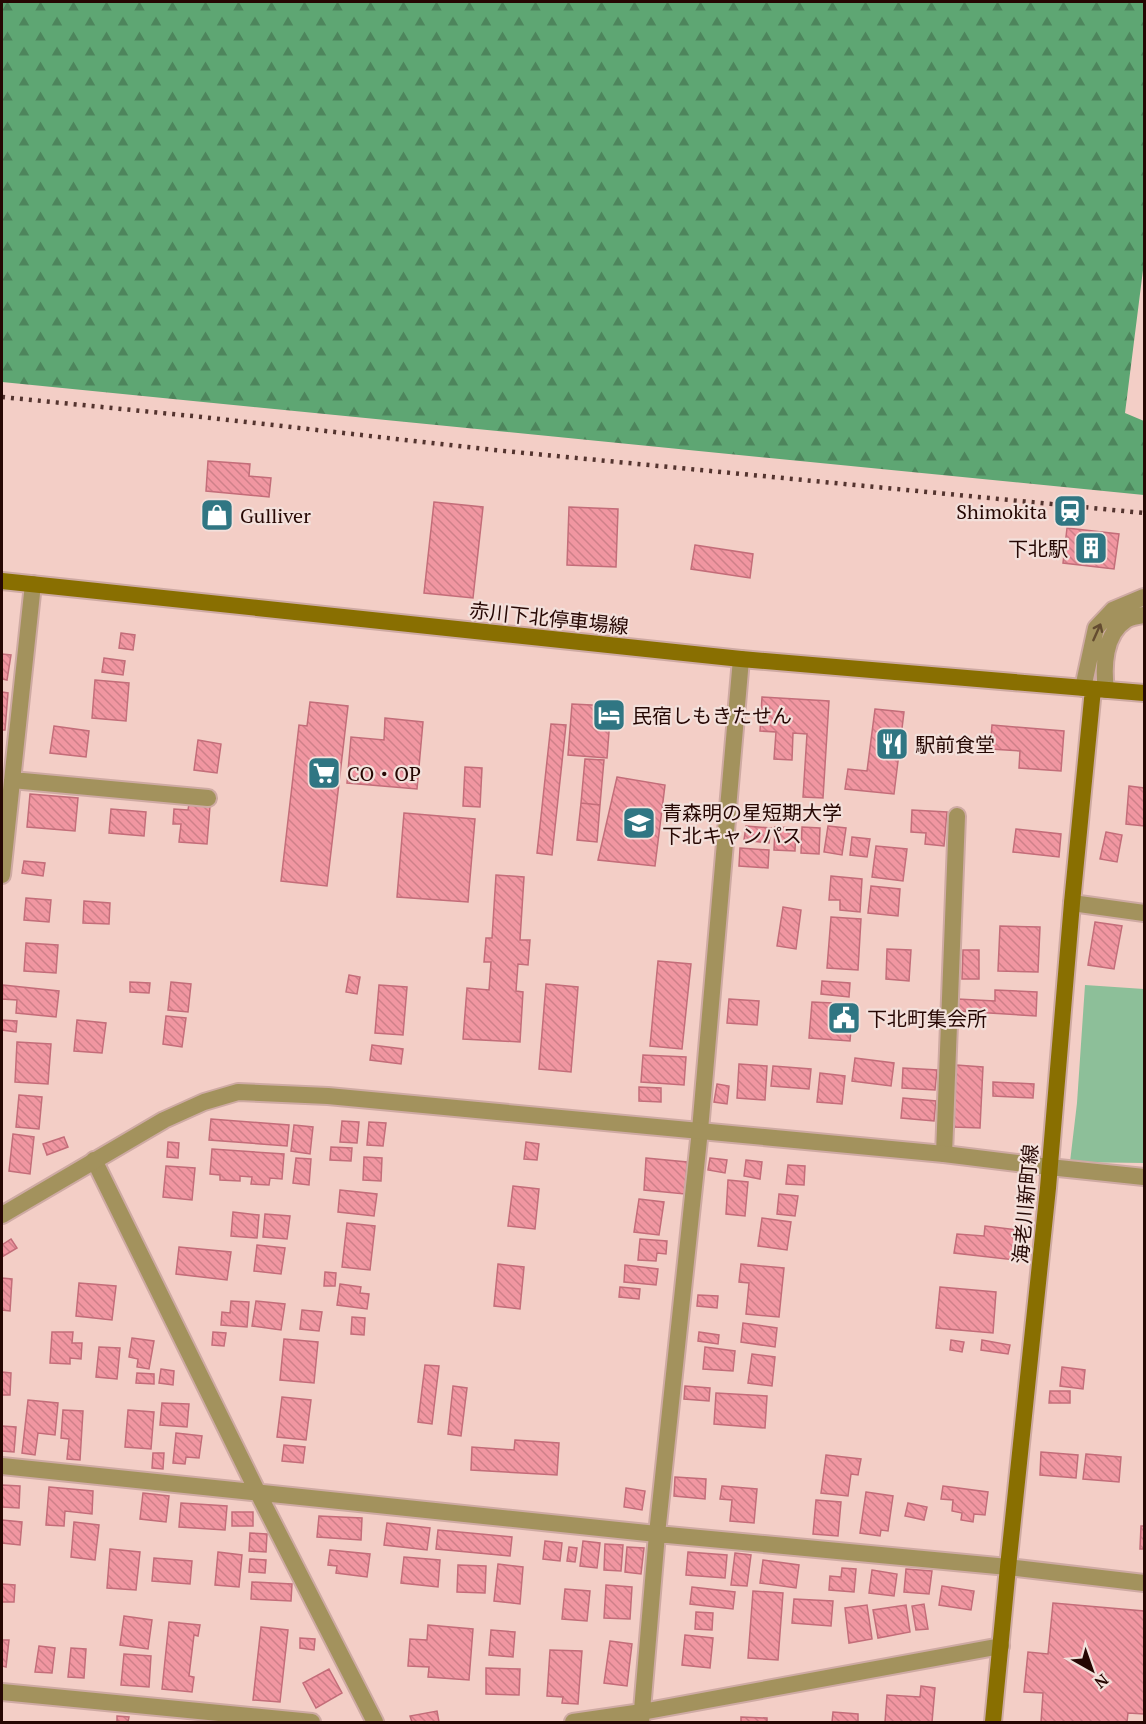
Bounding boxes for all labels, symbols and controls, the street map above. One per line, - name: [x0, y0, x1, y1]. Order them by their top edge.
- station icon: Shimokita: [1052, 493, 1088, 529]
- shop icon: Gulliver: [199, 497, 235, 533]
- place label: Shimokita: [956, 498, 1047, 525]
- place label: Gulliver: [240, 502, 311, 529]
- building icon: 下北駅: [1073, 530, 1109, 566]
- place label: 下北駅: [1008, 535, 1068, 562]
- street label: 赤川下北停車場線: [468, 596, 630, 640]
- one-way arrow: [1092, 623, 1103, 641]
- hotel icon: 民宿しもきたせん: [591, 697, 627, 733]
- place label: 民宿しもきたせん: [632, 702, 792, 729]
- restaurant icon: 駅前食堂: [874, 726, 910, 762]
- place label: 駅前食堂: [915, 731, 995, 758]
- supermarket icon: CO・OP: [306, 755, 342, 791]
- place label: CO・OP: [347, 760, 421, 787]
- place label: 青森明の星短期大学 下北キャンパス: [662, 799, 842, 849]
- school or university icon: 青森明の星短期大学 下北キャンパス: [621, 805, 657, 841]
- public building icon: 下北町集会所: [826, 1000, 862, 1036]
- place label: 下北町集会所: [867, 1005, 987, 1032]
- street label: 海老川新町線: [1006, 1143, 1044, 1265]
- north arrow: [1062, 1640, 1122, 1700]
- text: N: [1090, 1669, 1113, 1694]

